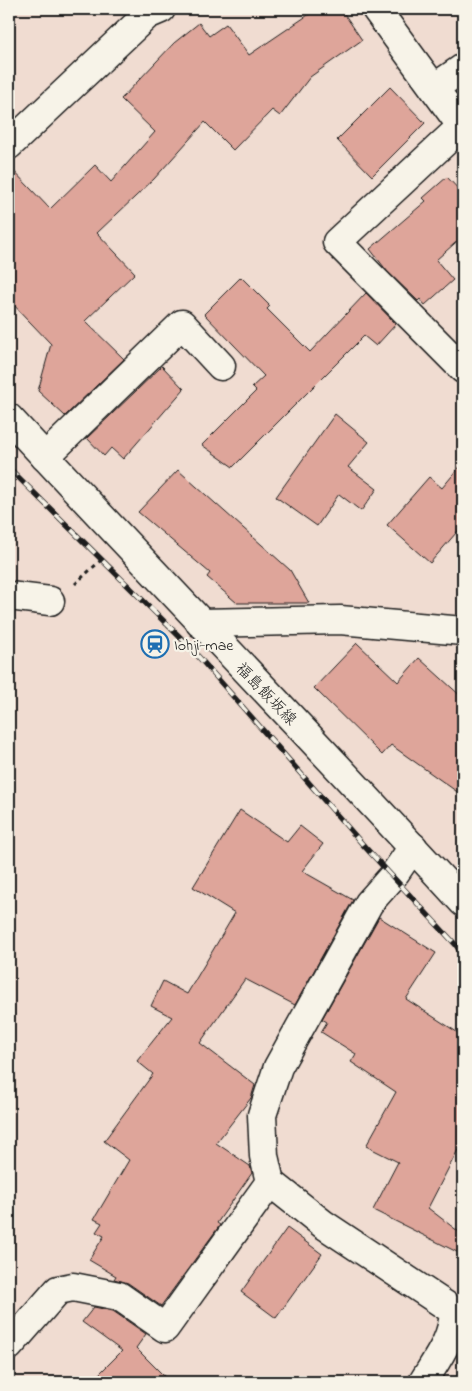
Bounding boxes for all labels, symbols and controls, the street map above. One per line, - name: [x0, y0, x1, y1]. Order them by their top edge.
- station icon: Iohji-mae: [140, 629, 170, 659]
- place label: Iohji-mae: [174, 634, 234, 658]
- street label: 福島飯坂線: [229, 657, 302, 732]

